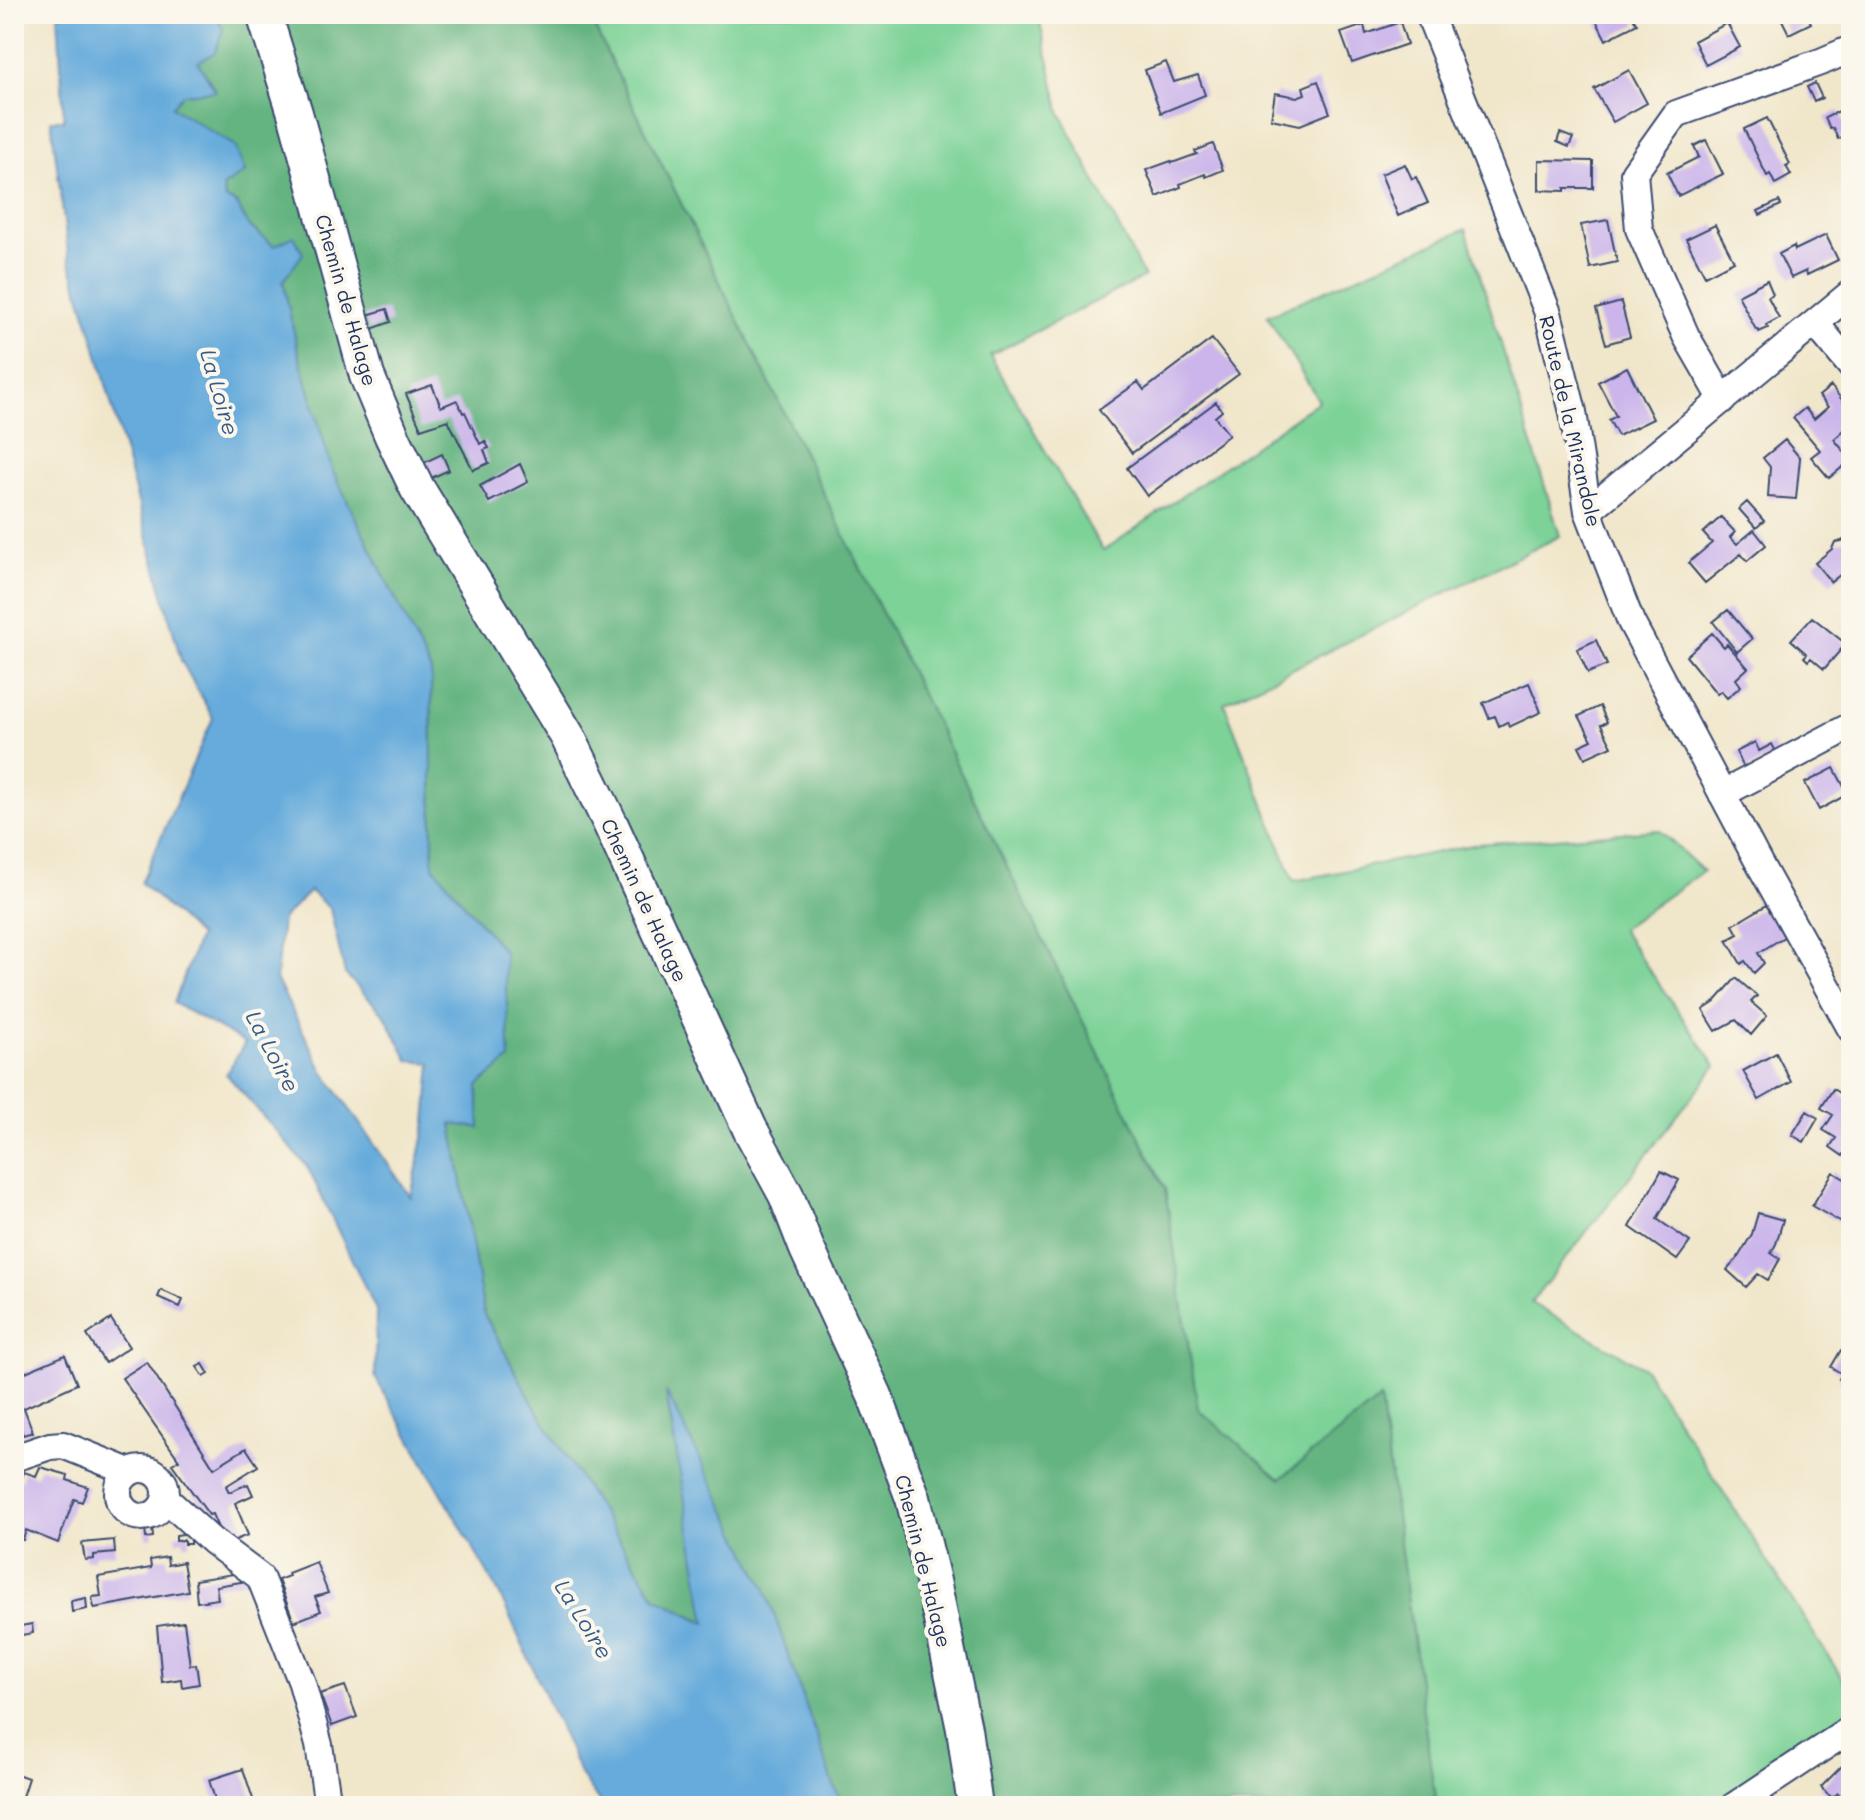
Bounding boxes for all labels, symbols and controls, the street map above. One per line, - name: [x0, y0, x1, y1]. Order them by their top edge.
- street label: Chemin de Halage: [310, 211, 384, 389]
- street label: Route de la Mirandole: [1534, 313, 1608, 529]
- water label: La Loire: [194, 346, 246, 438]
- street label: Chemin de Halage: [596, 814, 694, 986]
- water label: La Loire: [239, 1005, 307, 1097]
- street label: Chemin de Halage: [890, 1472, 958, 1650]
- water label: La Loire: [548, 1574, 620, 1664]

